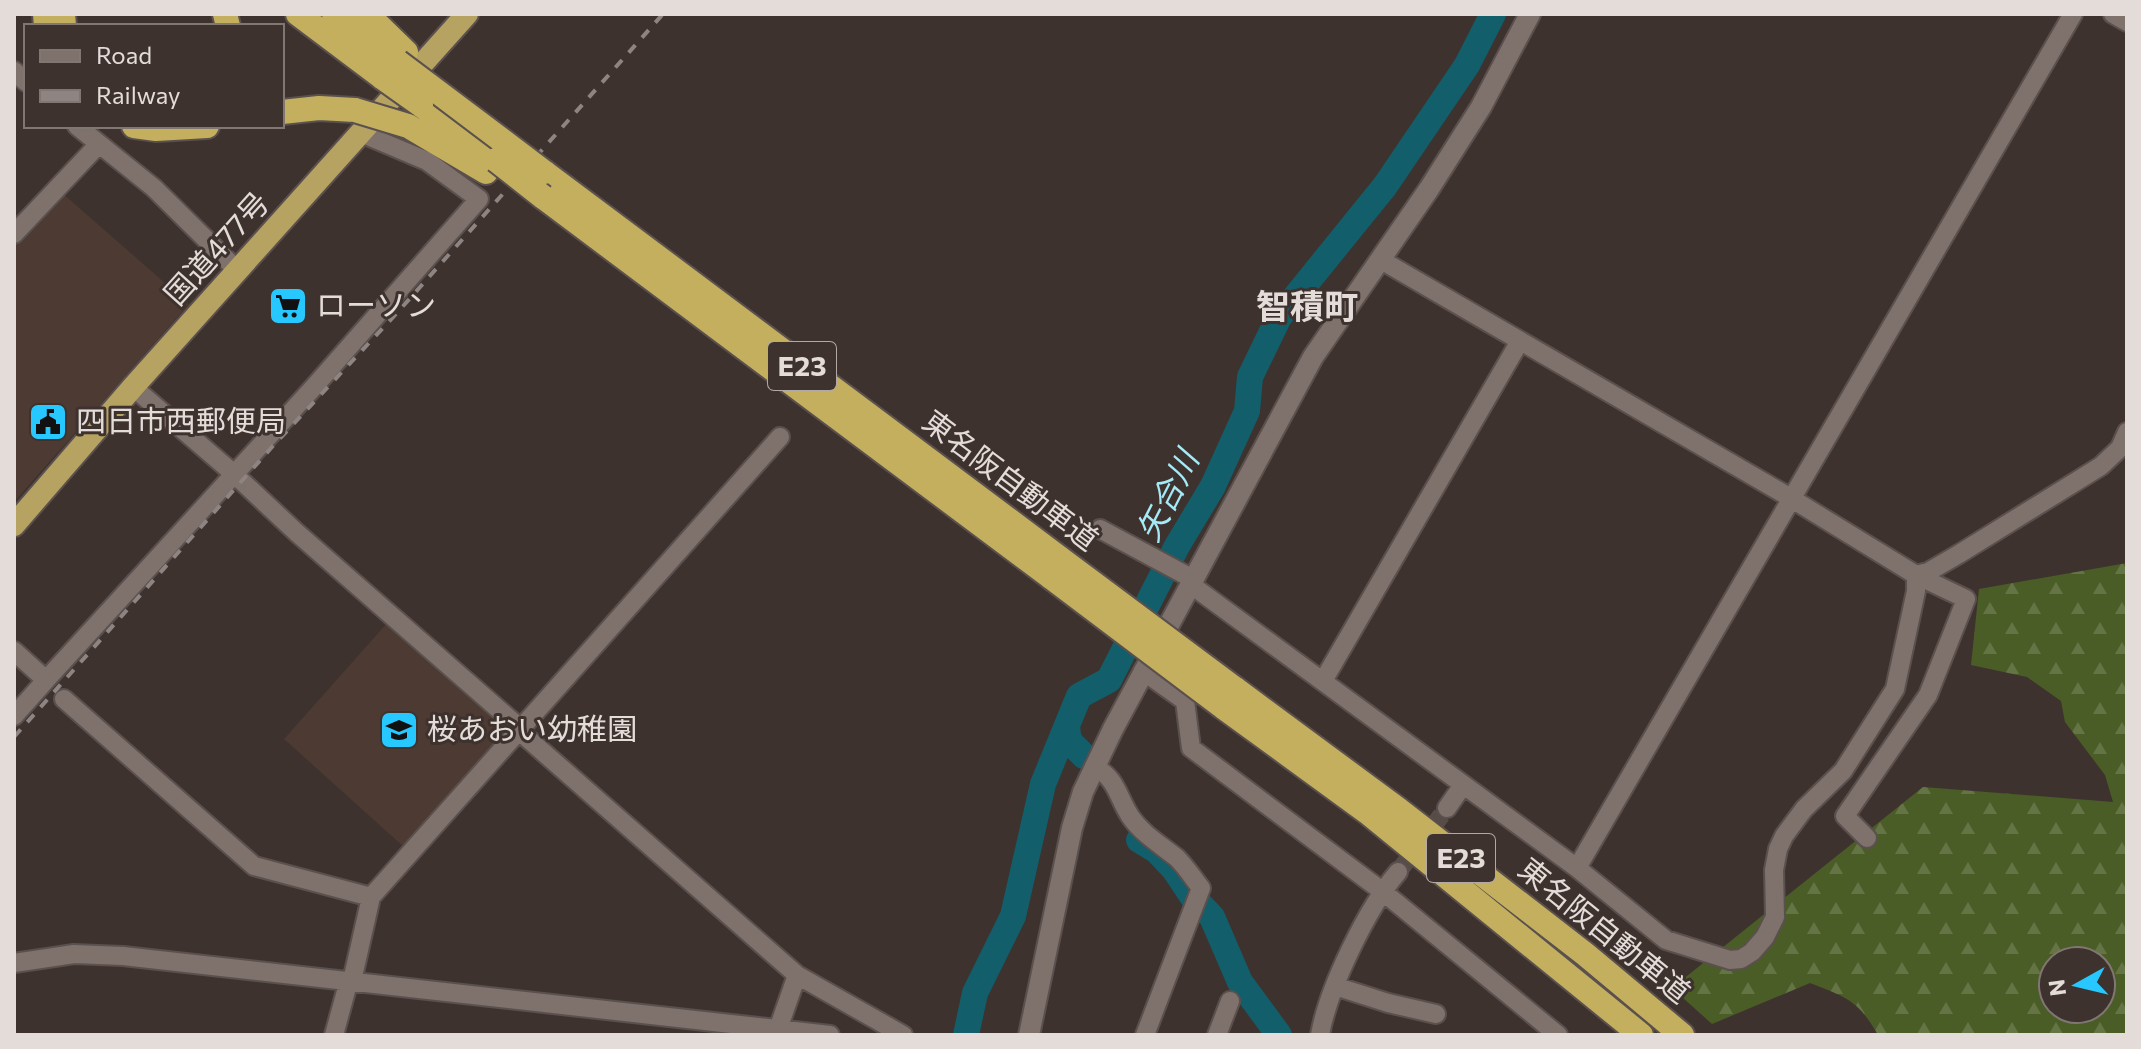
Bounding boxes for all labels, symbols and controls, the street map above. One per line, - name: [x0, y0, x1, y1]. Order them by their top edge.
- legend: [24, 24, 284, 128]
- text: Road: [96, 40, 152, 69]
- text: Railway: [96, 80, 181, 109]
- street label: 国道477号: [155, 183, 275, 311]
- district label: 智積町: [1256, 284, 1358, 326]
- supermarket icon: ローソン: [267, 285, 309, 327]
- place label: ローソン: [316, 285, 436, 322]
- road number: E23: [768, 342, 836, 390]
- public building icon: 四日市西郵便局: [27, 401, 69, 443]
- place label: 四日市西郵便局: [76, 401, 286, 438]
- street label: 東名阪自動車道: [917, 401, 1106, 557]
- water label: 矢合川: [1127, 441, 1207, 547]
- school or university icon: 桜あおい幼稚園: [378, 709, 420, 751]
- place label: 桜あおい幼稚園: [427, 709, 637, 746]
- road number: E23: [1427, 834, 1495, 882]
- street label: 東名阪自動車道: [1512, 849, 1699, 1010]
- north arrow: [2037, 945, 2117, 1025]
- text: N: [2042, 978, 2071, 998]

